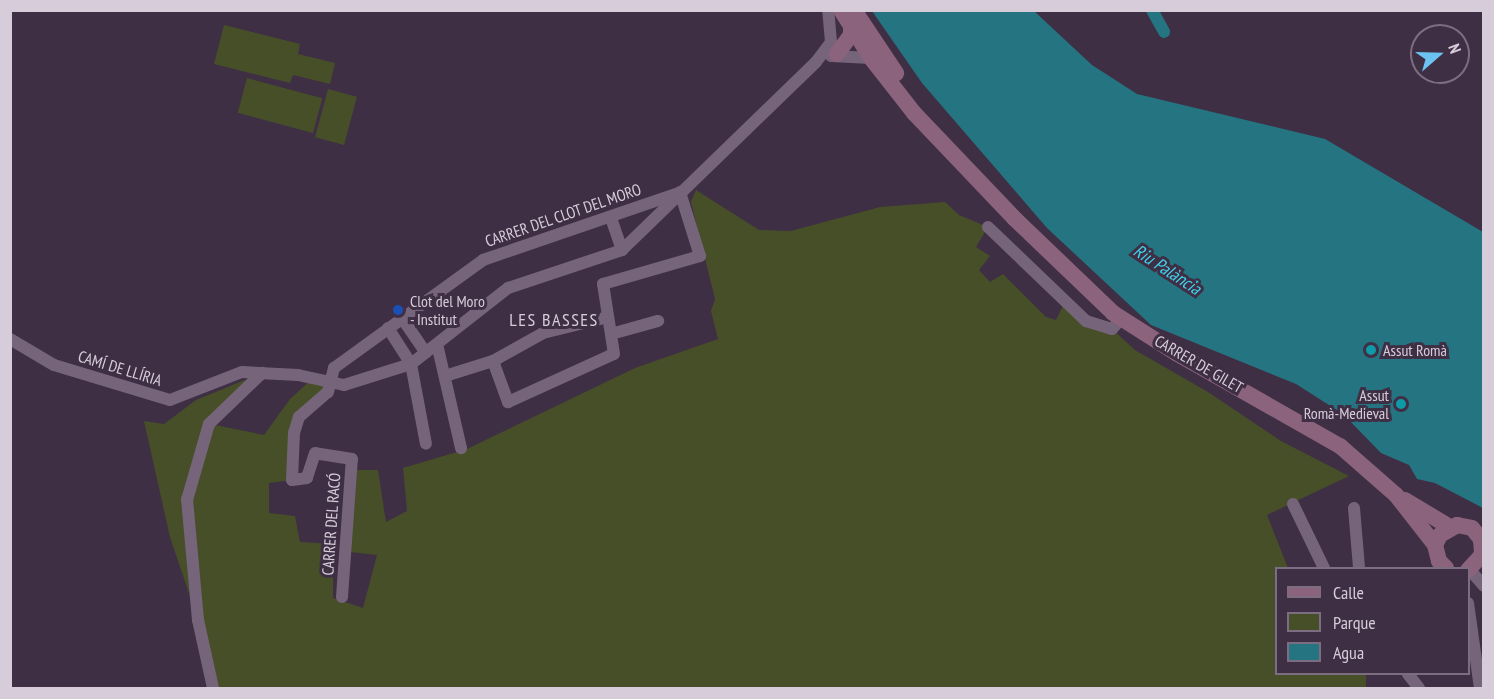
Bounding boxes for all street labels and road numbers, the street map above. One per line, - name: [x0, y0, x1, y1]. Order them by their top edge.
- street label: CARRER DEL CLOT DEL MORO: [482, 179, 644, 251]
- street label: CARRER DE GILET: [1151, 331, 1247, 397]
- street label: CAMÍ DE LLÍRIA: [76, 346, 164, 390]
- street label: CARRER DEL RACÓ: [318, 472, 344, 576]

